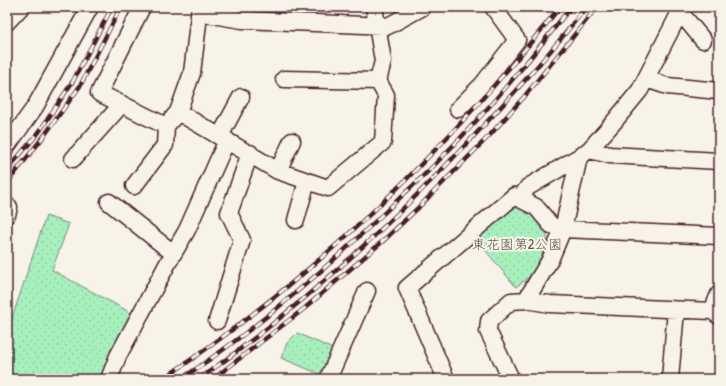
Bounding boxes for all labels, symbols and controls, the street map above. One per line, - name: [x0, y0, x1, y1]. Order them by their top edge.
- park label: 東花園第2公園: [472, 234, 562, 253]

